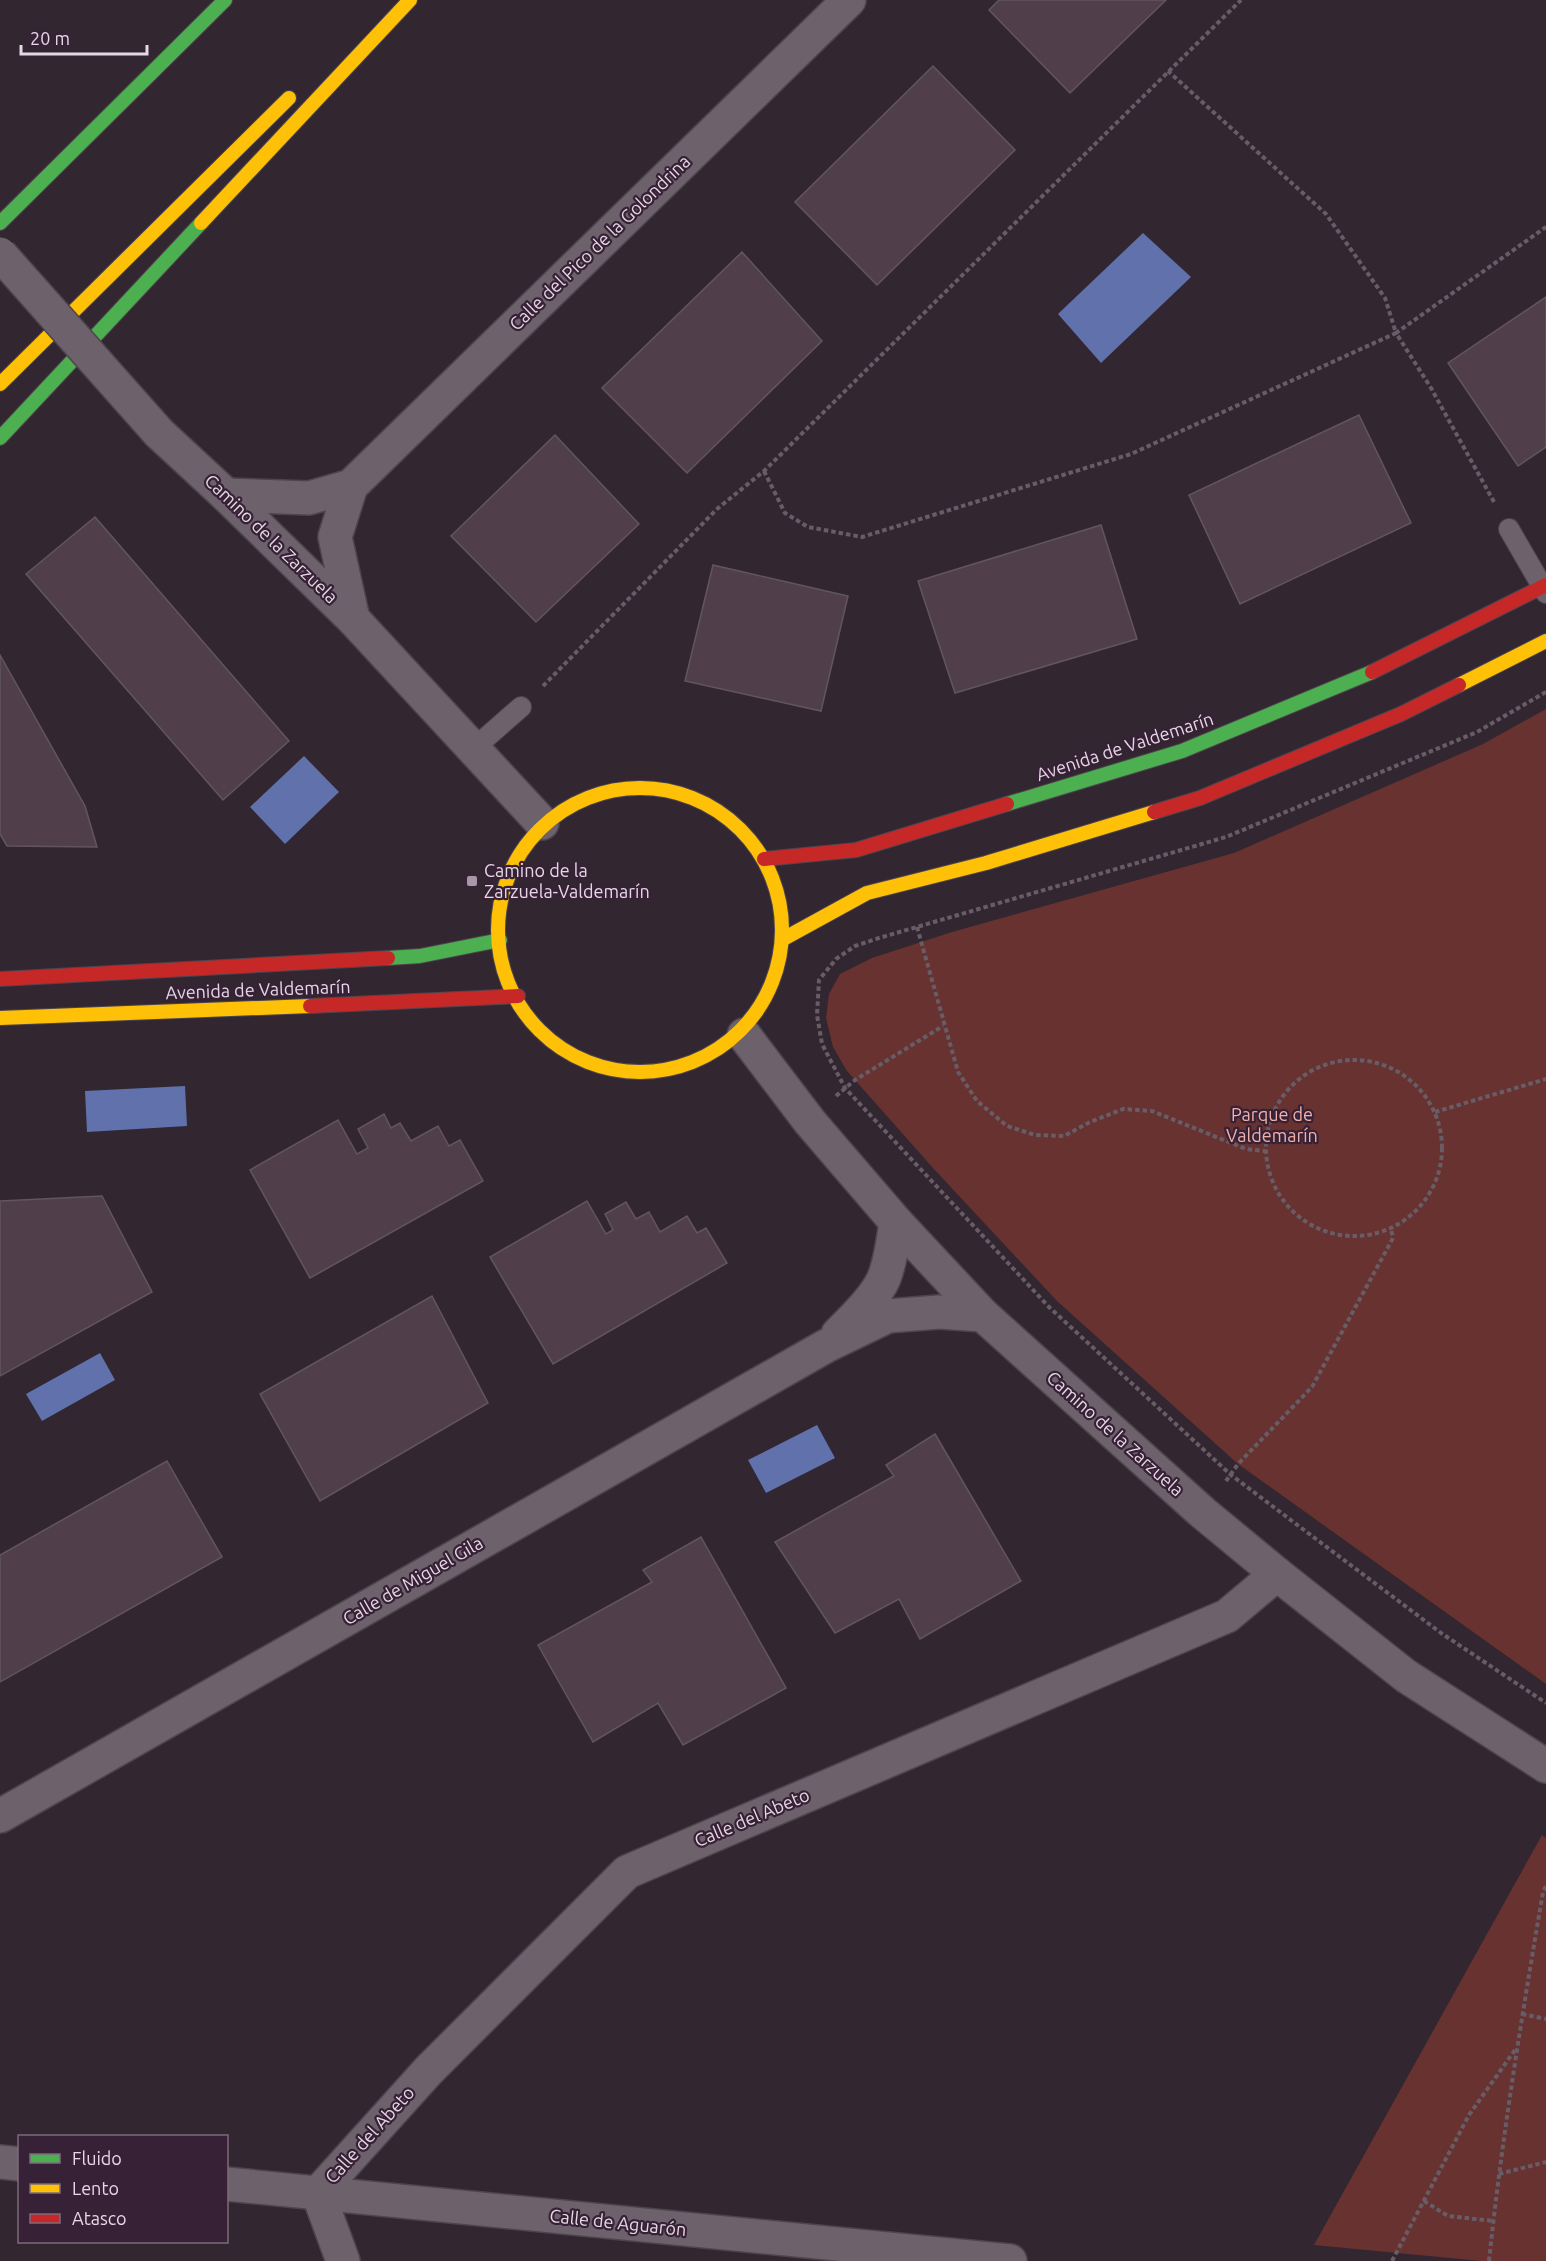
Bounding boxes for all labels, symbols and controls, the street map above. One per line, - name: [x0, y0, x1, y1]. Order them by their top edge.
- scale bar: [21, 18, 147, 56]
- text: 20 m: [30, 28, 70, 48]
- street label: Calle del Pico de la Golondrina: [505, 151, 694, 334]
- street label: Camino de la Zarzuela: [201, 470, 342, 607]
- street label: Avenida de Valdemarín: [1034, 708, 1216, 784]
- place label: Camino de la Zarzuela-Valdemarín: [484, 860, 650, 901]
- marker: Camino de la Zarzuela-Valdemarín: [465, 874, 479, 888]
- street label: Avenida de Valdemarín: [165, 976, 351, 1002]
- park label: Parque de Valdemarín: [1226, 1104, 1318, 1145]
- street label: Camino de la Zarzuela: [1043, 1367, 1188, 1500]
- street label: Calle de Miguel Gila: [339, 1532, 486, 1628]
- street label: Calle del Abeto: [691, 1784, 812, 1850]
- street label: Calle del Abeto: [321, 2082, 418, 2187]
- legend: [18, 2135, 228, 2243]
- text: Fluido: [72, 2148, 122, 2168]
- text: Lento: [72, 2178, 119, 2198]
- street label: Calle de Aguarón: [549, 2205, 688, 2239]
- text: Atasco: [72, 2208, 127, 2228]

